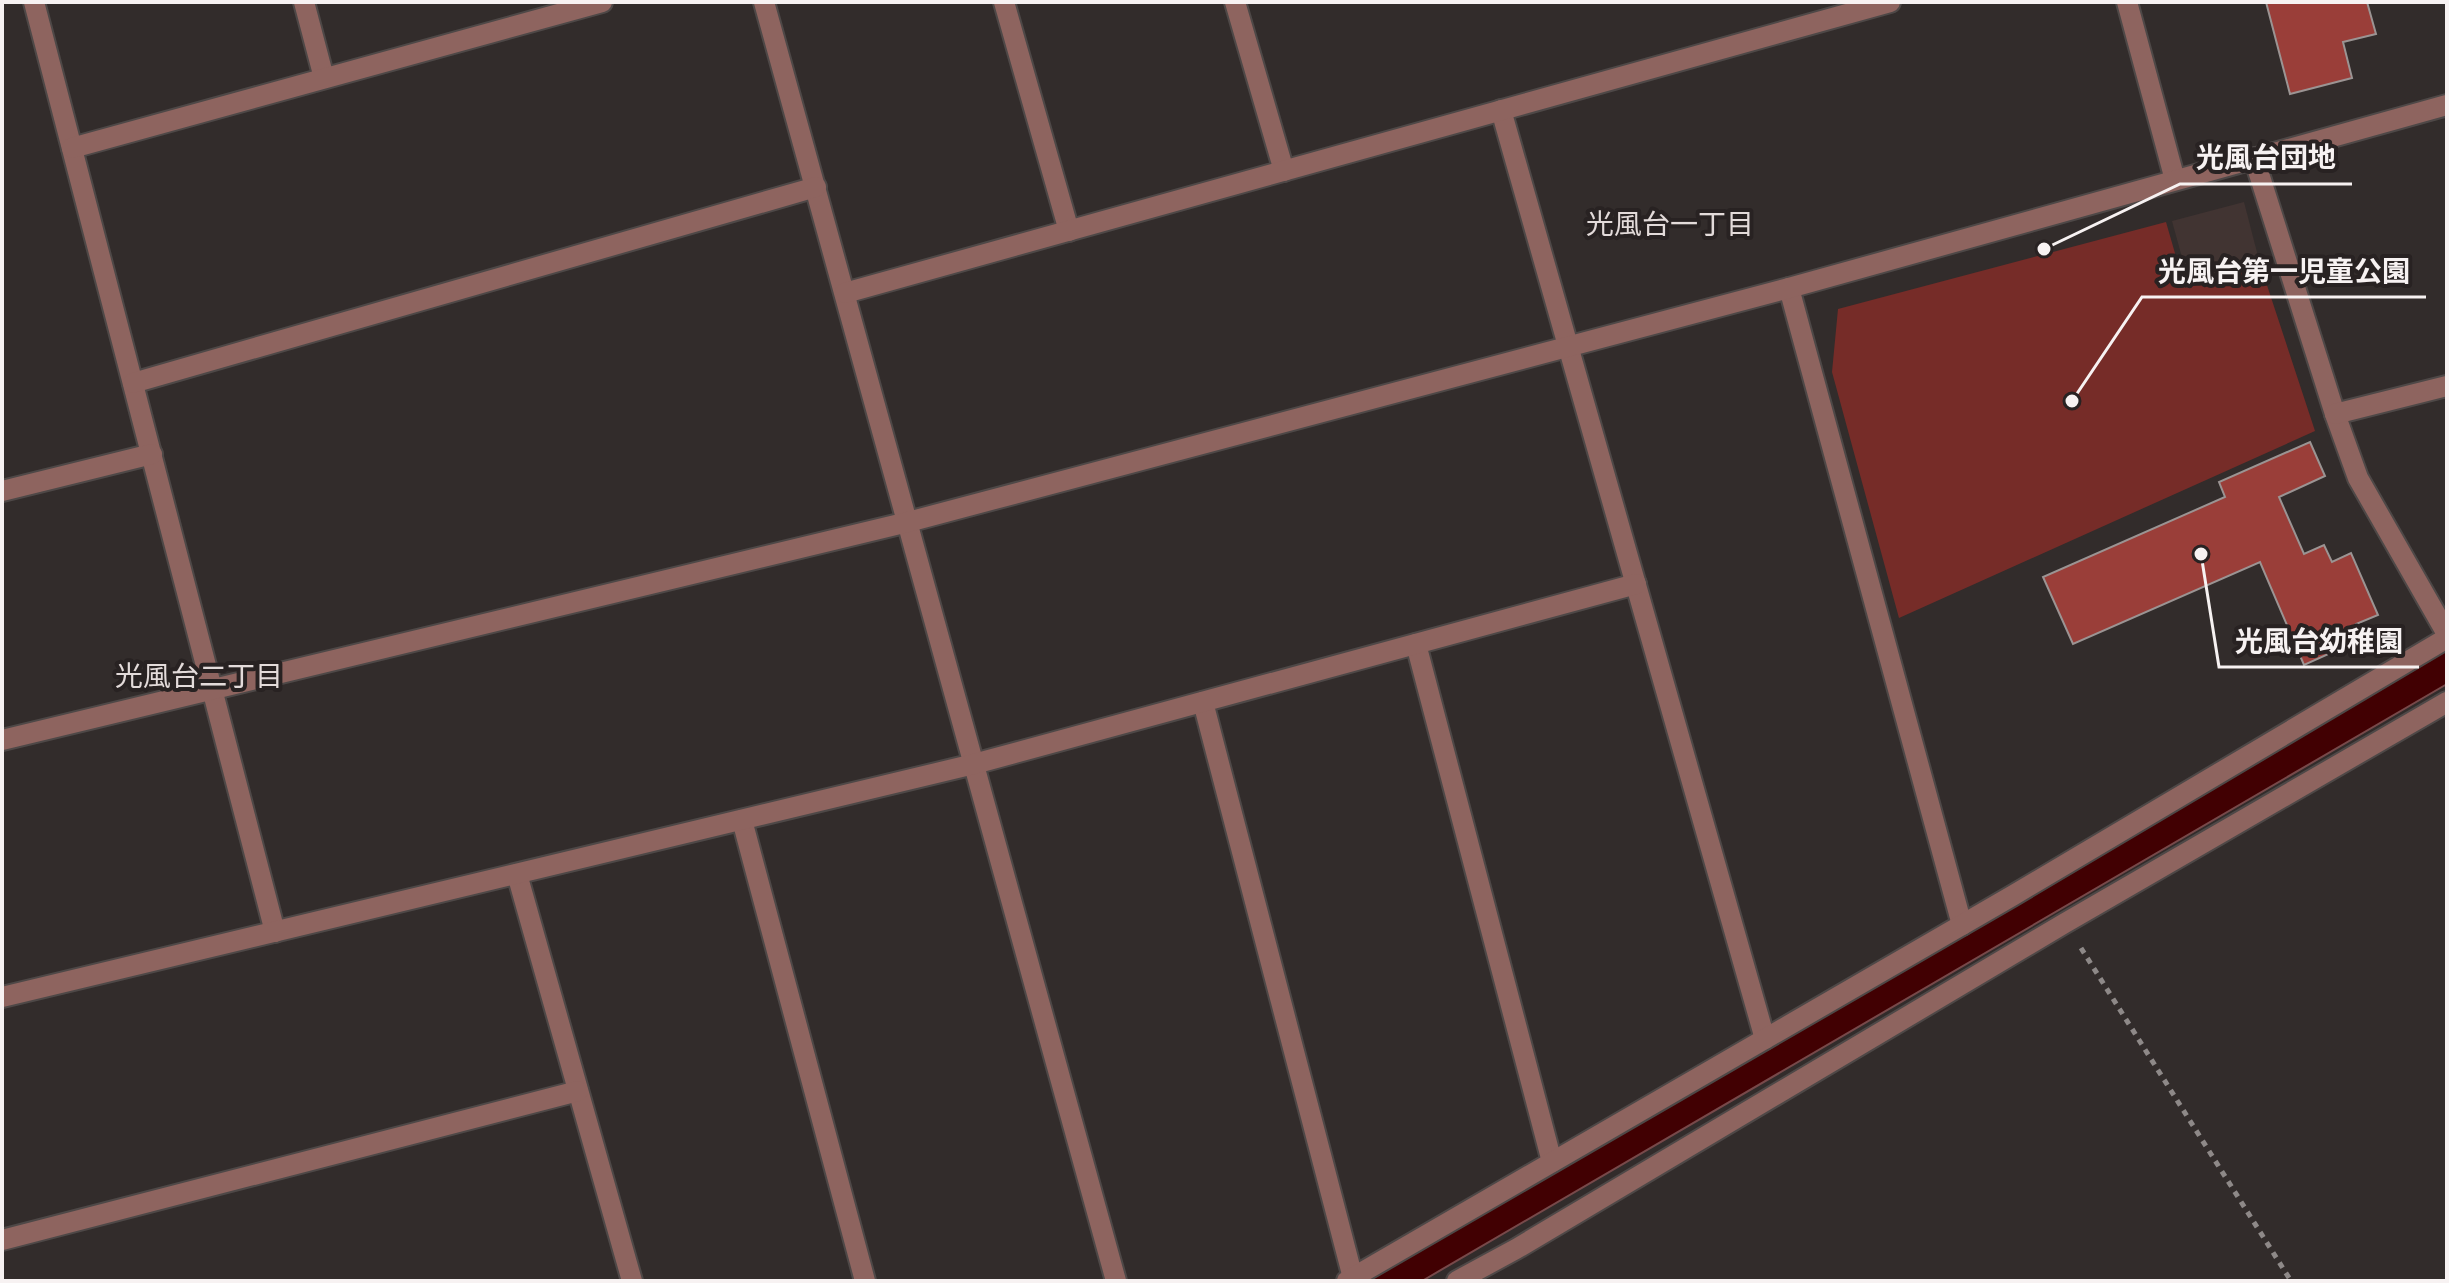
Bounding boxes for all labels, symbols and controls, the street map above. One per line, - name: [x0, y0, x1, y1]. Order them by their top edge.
- callout: 光風台団地: [2180, 132, 2352, 184]
- text: 光風台団地: [2196, 142, 2336, 173]
- district label: 光風台一丁目: [1586, 209, 1754, 240]
- callout: 光風台第一児童公園: [2142, 245, 2426, 297]
- text: 光風台第一児童公園: [2158, 256, 2410, 287]
- callout: 光風台幼稚園: [2219, 615, 2419, 667]
- text: 光風台幼稚園: [2235, 626, 2403, 657]
- district label: 光風台二丁目: [115, 661, 283, 692]

